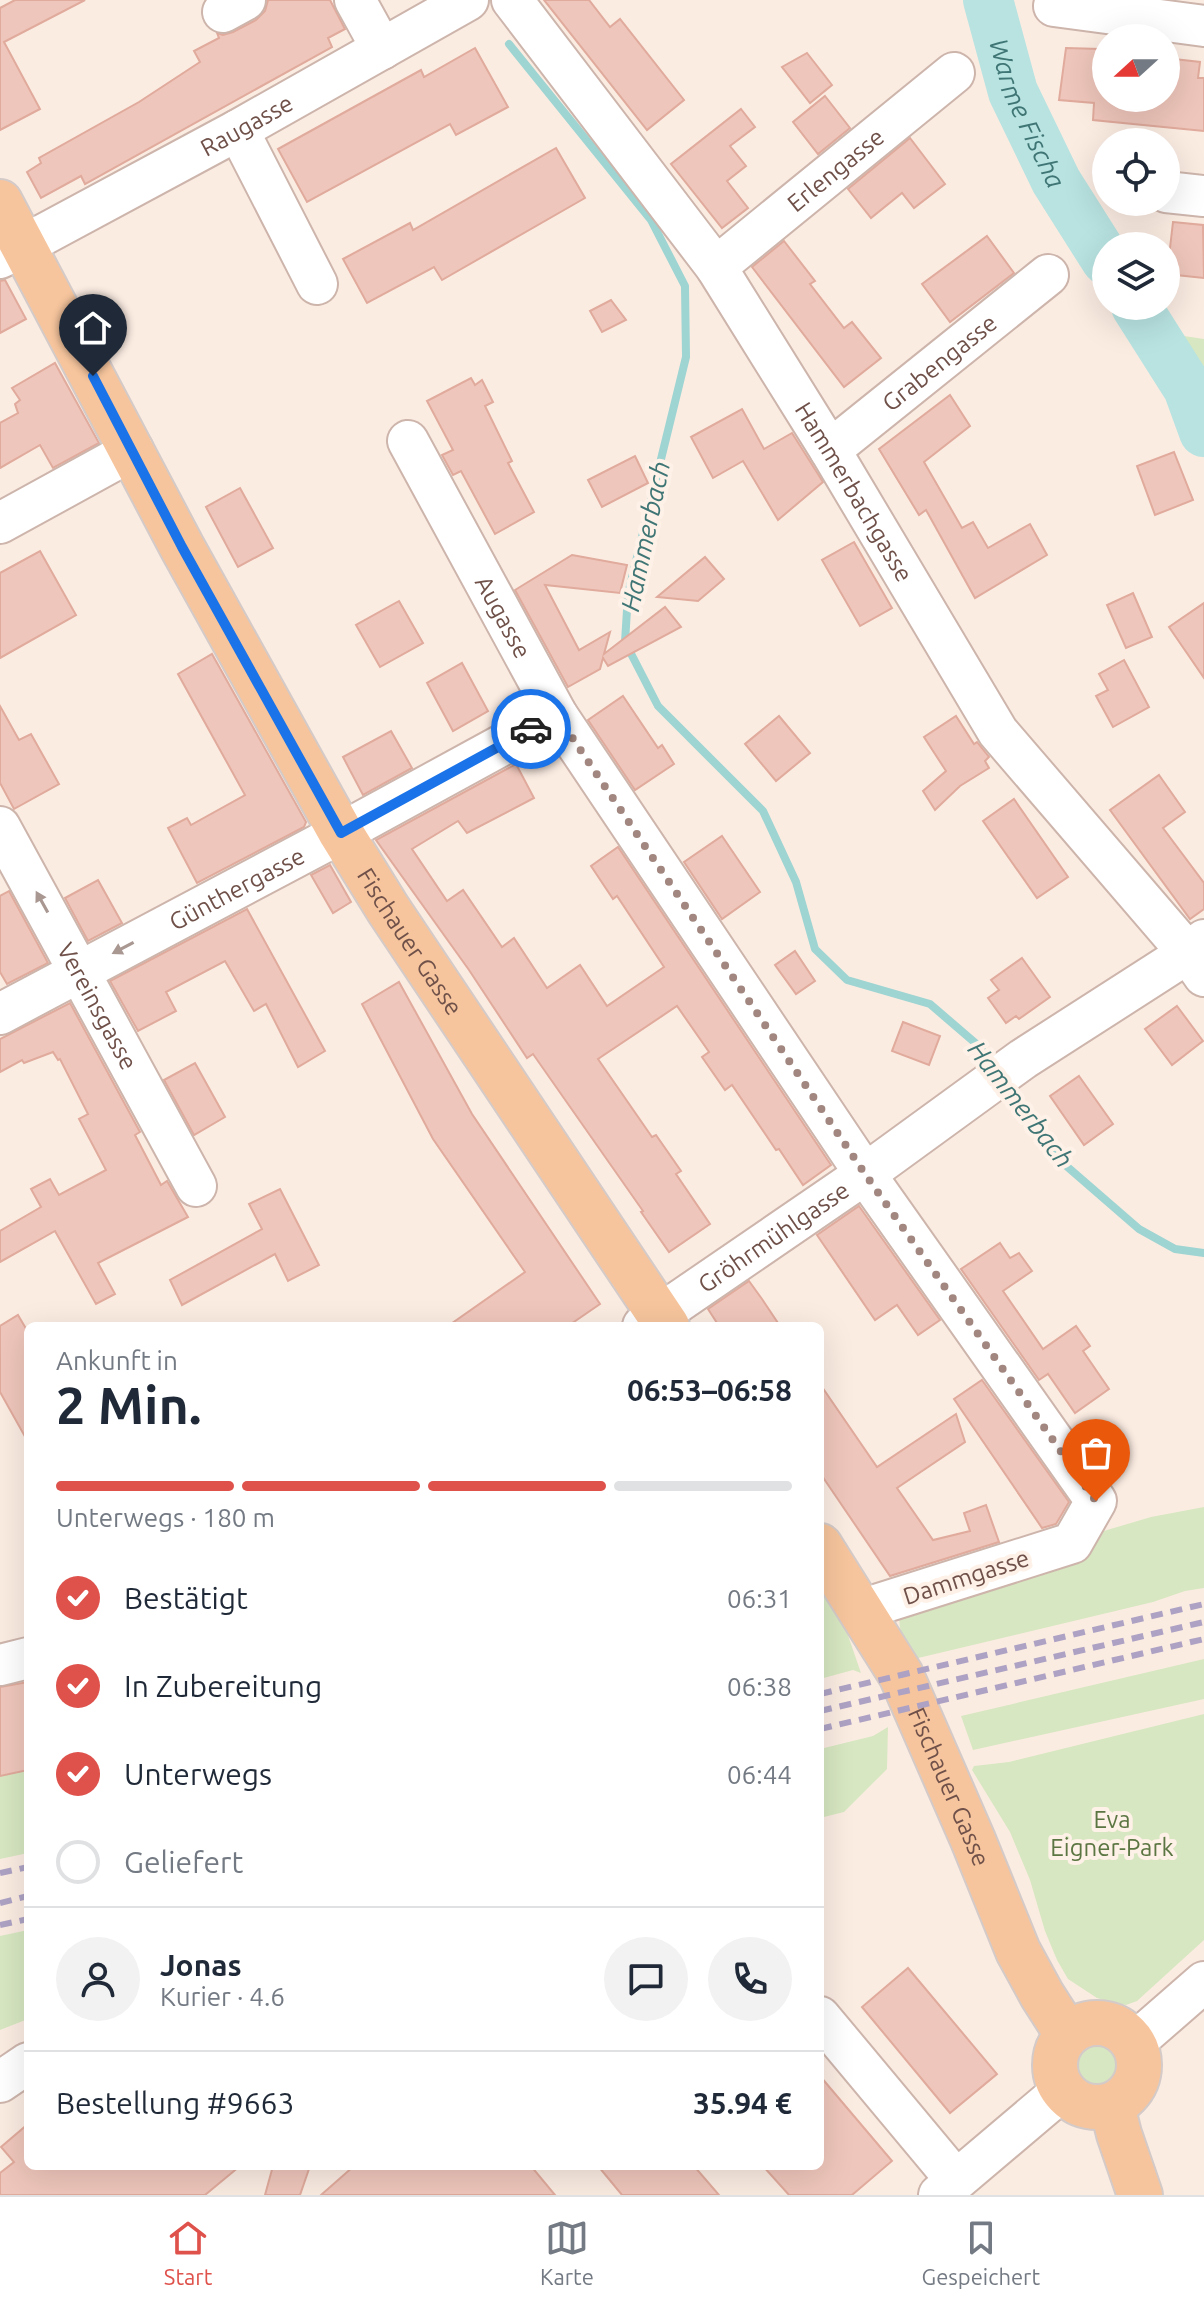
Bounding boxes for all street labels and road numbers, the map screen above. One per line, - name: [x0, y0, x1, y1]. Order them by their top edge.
- street label: Raugasse: [196, 89, 297, 161]
- street label: Erlengasse: [782, 123, 889, 217]
- street label: Grabengasse: [877, 308, 1002, 416]
- street label: Hammerbachgasse: [790, 397, 919, 586]
- street label: Augasse: [470, 571, 537, 662]
- street label: Günthergasse: [165, 841, 309, 935]
- street label: Fischauer Gasse: [352, 863, 468, 1020]
- street label: Vereinsgasse: [52, 938, 143, 1074]
- street label: Gröhrmühlgasse: [693, 1176, 854, 1298]
- street label: Dammgasse: [900, 1544, 1032, 1610]
- street label: Fischauer Gasse: [903, 1703, 996, 1870]

